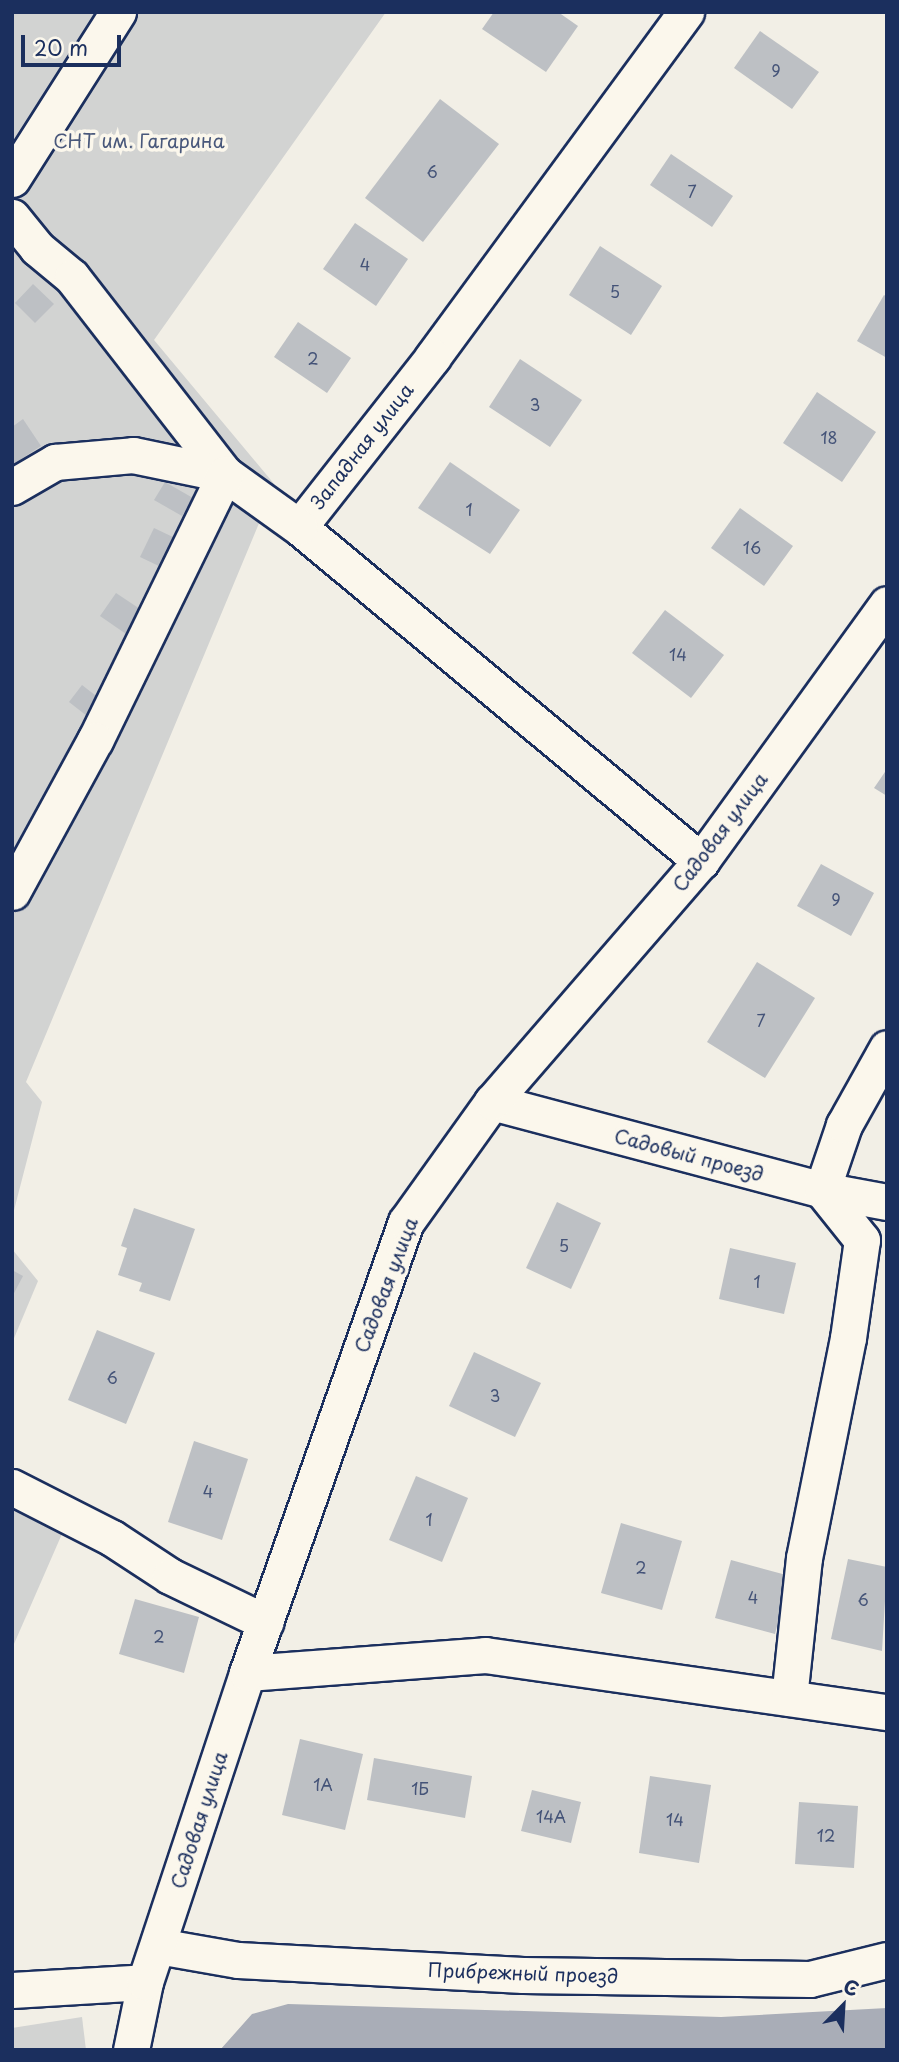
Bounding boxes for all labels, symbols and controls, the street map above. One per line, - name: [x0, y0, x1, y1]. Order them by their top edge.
- scale bar: [24, 21, 124, 65]
- text: 20 m: [34, 31, 88, 63]
- house number: 9: [771, 60, 781, 80]
- park label: СНТ им. Гагарина: [53, 130, 225, 152]
- house number: 6: [426, 161, 438, 181]
- house number: 7: [687, 181, 697, 201]
- house number: 4: [360, 254, 370, 274]
- house number: 5: [610, 281, 620, 301]
- house number: 2: [307, 348, 319, 368]
- street label: Западная улица: [306, 378, 418, 514]
- house number: 3: [530, 394, 540, 414]
- house number: 18: [820, 427, 838, 447]
- house number: 1: [465, 499, 473, 519]
- house number: 16: [743, 537, 761, 557]
- house number: 14: [669, 644, 687, 664]
- street label: Садовая улица: [668, 768, 772, 896]
- house number: 9: [831, 889, 841, 909]
- house number: 7: [756, 1010, 766, 1030]
- street label: Садовый проезд: [612, 1124, 766, 1186]
- street label: Садовая улица: [350, 1214, 422, 1356]
- house number: 5: [559, 1235, 569, 1255]
- house number: 1: [753, 1271, 761, 1291]
- house number: 6: [106, 1367, 118, 1387]
- house number: 3: [490, 1385, 500, 1405]
- house number: 4: [203, 1481, 213, 1501]
- house number: 1: [425, 1509, 433, 1529]
- house number: 2: [635, 1557, 647, 1577]
- house number: 4: [748, 1587, 758, 1607]
- house number: 6: [857, 1589, 869, 1609]
- house number: 2: [153, 1626, 165, 1646]
- street label: Садовая улица: [166, 1748, 232, 1892]
- house number: 1А: [313, 1774, 333, 1794]
- house number: 1Б: [411, 1778, 429, 1798]
- house number: 14А: [536, 1806, 566, 1826]
- house number: 14: [666, 1809, 684, 1829]
- house number: 12: [817, 1825, 835, 1845]
- street label: Прибрежный проезд: [427, 1958, 619, 1988]
- north arrow: [808, 1971, 878, 2041]
- text: С: [839, 1971, 864, 2003]

